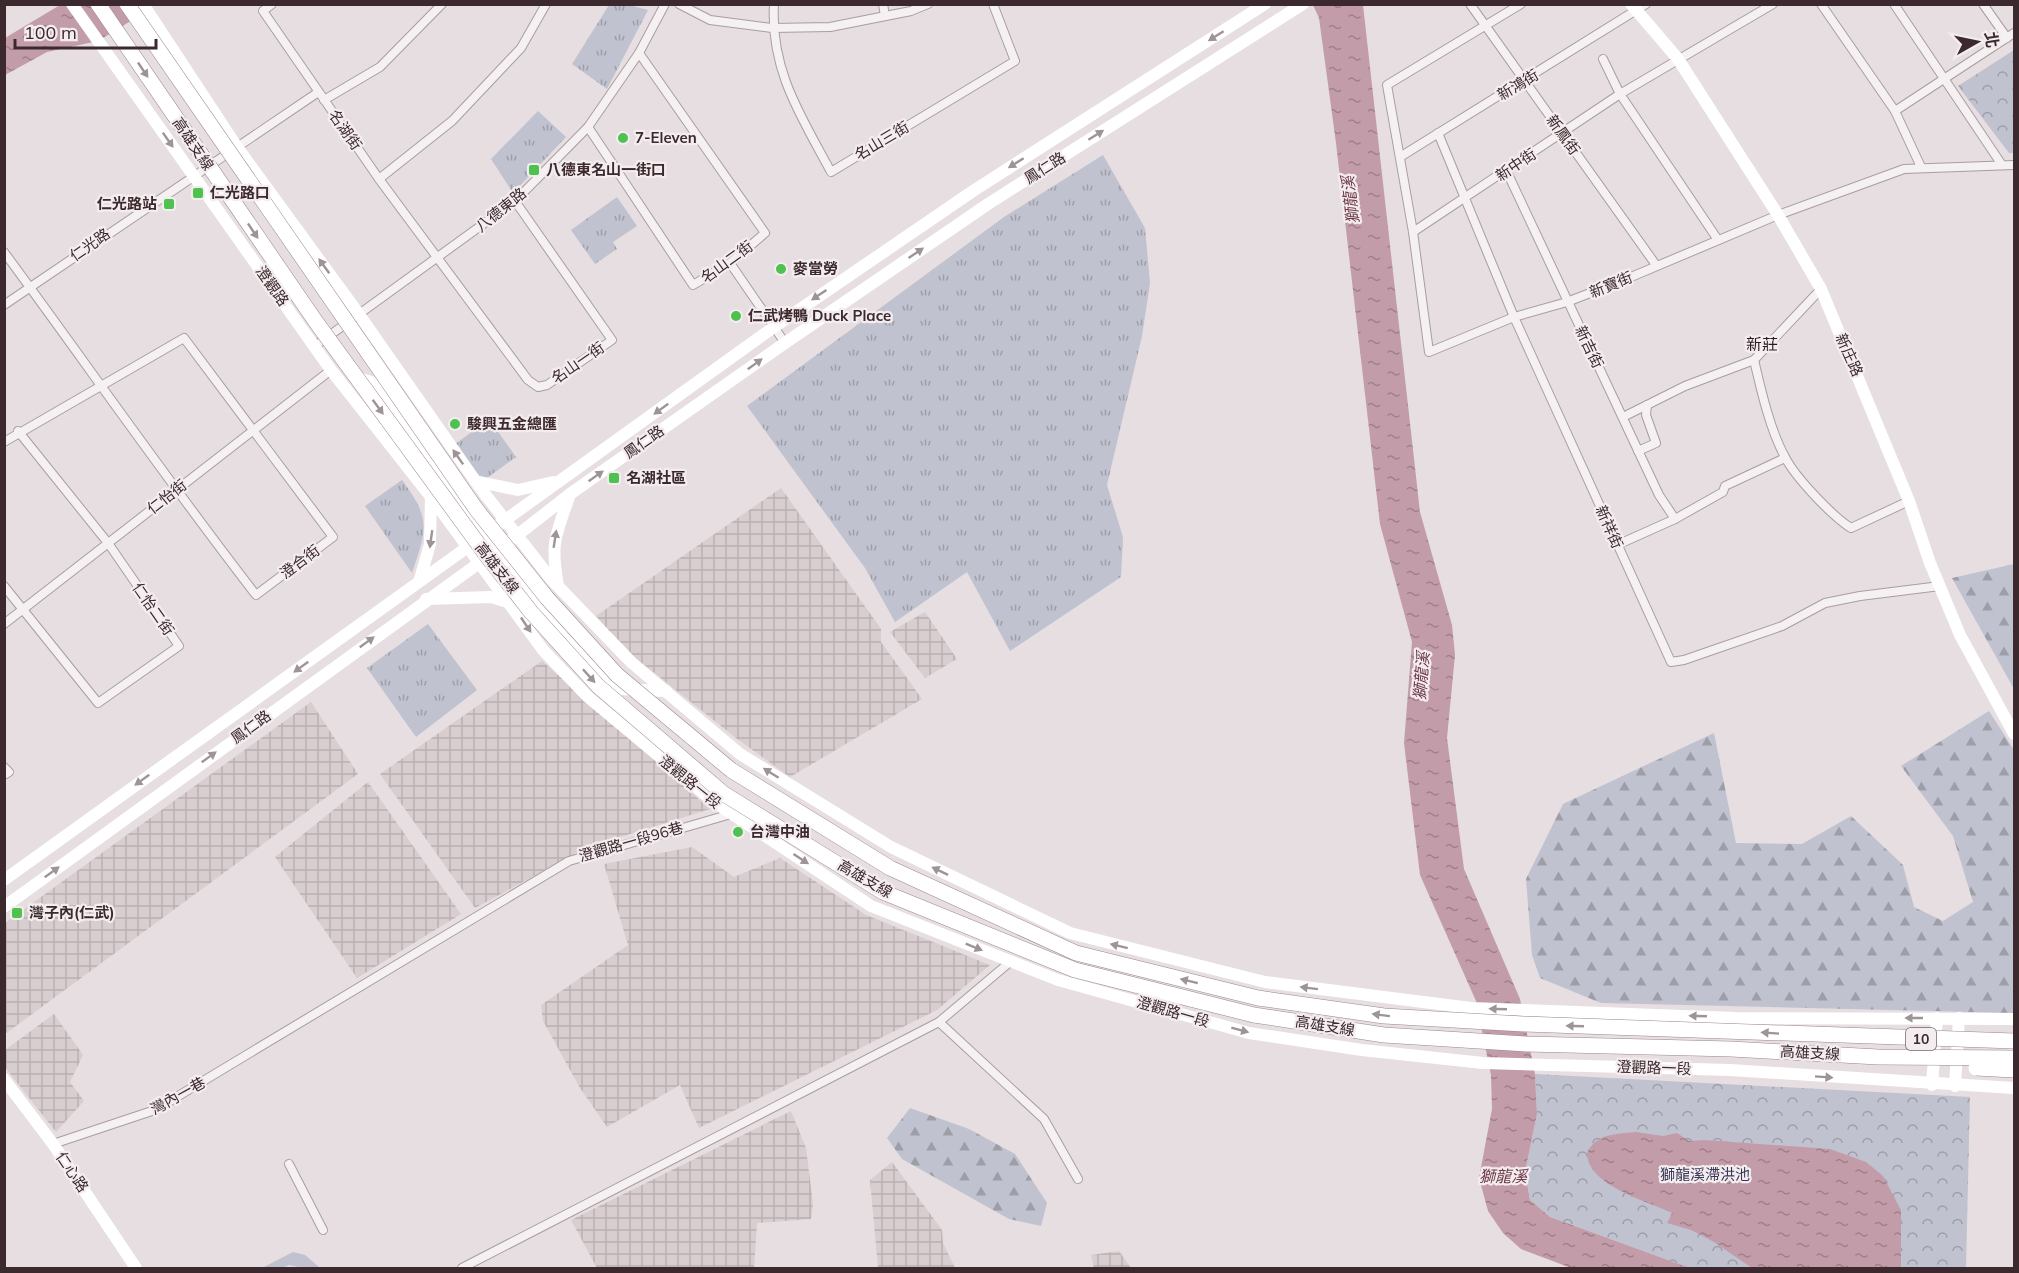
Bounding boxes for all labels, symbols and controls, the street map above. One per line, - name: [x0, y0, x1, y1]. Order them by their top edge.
- scale bar: [15, 12, 156, 50]
- north arrow: [1947, 12, 2007, 72]
- text: 100 m: [24, 21, 77, 44]
- one-way arrow: [1208, 30, 1224, 41]
- text: 北: [1981, 30, 2003, 49]
- one-way arrow: [137, 62, 148, 78]
- street label: 新鴻街: [1494, 65, 1542, 104]
- street label: 名湖街: [325, 106, 366, 154]
- street label: 新鳳街: [1542, 111, 1584, 158]
- street label: 高雄支線: [169, 114, 218, 174]
- street label: 名山三街: [851, 117, 912, 164]
- place label: 7-Eleven: [635, 128, 697, 147]
- one-way arrow: [1088, 130, 1105, 141]
- marker: 7-Eleven: [616, 131, 630, 145]
- one-way arrow: [162, 133, 174, 148]
- street label: 新中街: [1492, 144, 1540, 185]
- street label: 鳳仁路: [1021, 148, 1069, 188]
- one-way arrow: [1008, 158, 1024, 169]
- place label: 八德東名山一街口: [546, 160, 666, 179]
- marker: 八德東名山一街口: [527, 163, 541, 177]
- water label: 獅龍溪: [1337, 173, 1363, 225]
- place label: 仁光路口: [210, 183, 270, 202]
- street label: 八德東路: [471, 183, 530, 236]
- marker: 仁光路口: [191, 186, 205, 200]
- place label: 仁光路站: [97, 194, 157, 213]
- marker: 仁光路站: [162, 197, 176, 211]
- one-way arrow: [247, 223, 258, 239]
- street label: 仁光路: [66, 224, 114, 265]
- street label: 名山二街: [697, 236, 757, 287]
- one-way arrow: [907, 247, 923, 259]
- one-way arrow: [318, 258, 330, 273]
- place label: 麥當勞: [793, 259, 838, 278]
- street label: 澄觀路: [252, 262, 293, 310]
- marker: 麥當勞: [774, 262, 788, 276]
- street label: 新寶街: [1586, 267, 1635, 302]
- one-way arrow: [811, 290, 828, 301]
- place label: 仁武烤鴨 Duck Place: [748, 306, 891, 325]
- marker: 仁武烤鴨 Duck Place: [729, 309, 743, 323]
- street label: 新吉街: [1571, 322, 1608, 371]
- street label: 新庄路: [1832, 330, 1867, 379]
- district label: 新莊: [1746, 334, 1778, 354]
- street label: 名山一街: [548, 338, 608, 388]
- one-way arrow: [747, 358, 763, 370]
- one-way arrow: [372, 399, 384, 415]
- one-way arrow: [653, 402, 668, 414]
- place label: 駿興五金總匯: [467, 414, 557, 433]
- marker: 駿興五金總匯: [448, 417, 462, 431]
- street label: 鳳仁路: [620, 421, 668, 462]
- one-way arrow: [452, 449, 464, 465]
- place label: 名湖社區: [626, 468, 686, 487]
- one-way arrow: [587, 470, 603, 482]
- marker: 名湖社區: [607, 471, 621, 485]
- street label: 仁怡街: [143, 475, 190, 518]
- street label: 新祥街: [1592, 502, 1627, 551]
- one-way arrow: [426, 529, 435, 548]
- one-way arrow: [551, 530, 560, 549]
- street label: 高雄支線: [471, 538, 523, 597]
- street label: 澄合街: [276, 540, 323, 583]
- street label: 仁怡二街: [128, 579, 178, 639]
- one-way arrow: [520, 617, 532, 633]
- one-way arrow: [359, 637, 374, 649]
- water label: 獅龍溪: [1409, 649, 1433, 701]
- one-way arrow: [293, 661, 309, 673]
- one-way arrow: [582, 668, 595, 683]
- street label: 鳳仁路: [227, 706, 274, 748]
- street label: 澄觀路一段: [655, 751, 725, 813]
- one-way arrow: [202, 752, 217, 764]
- one-way arrow: [763, 767, 779, 778]
- one-way arrow: [135, 774, 150, 786]
- street label: 澄觀路一段96巷: [576, 818, 685, 866]
- place label: 台灣中油: [750, 822, 810, 841]
- marker: 台灣中油: [731, 825, 745, 839]
- one-way arrow: [792, 854, 809, 865]
- street label: 高雄支線: [835, 855, 896, 902]
- one-way arrow: [931, 866, 948, 875]
- one-way arrow: [44, 867, 59, 879]
- place label: 灣子內(仁武): [29, 903, 115, 922]
- marker: 灣子內(仁武): [10, 906, 24, 920]
- one-way arrow: [1110, 940, 1128, 950]
- one-way arrow: [965, 943, 983, 952]
- one-way arrow: [1180, 976, 1198, 986]
- one-way arrow: [1300, 983, 1319, 993]
- street label: 澄觀路一段: [1134, 992, 1212, 1031]
- one-way arrow: [1489, 1004, 1508, 1014]
- one-way arrow: [1371, 1010, 1390, 1020]
- street label: 高雄支線: [1294, 1011, 1356, 1040]
- one-way arrow: [1689, 1012, 1708, 1021]
- one-way arrow: [1905, 1013, 1924, 1023]
- one-way arrow: [1566, 1021, 1585, 1031]
- one-way arrow: [1231, 1026, 1249, 1036]
- one-way arrow: [1761, 1028, 1780, 1037]
- road number: 10: [1906, 1028, 1936, 1050]
- street label: 高雄支線: [1780, 1041, 1840, 1064]
- street label: 澄觀路一段: [1616, 1057, 1692, 1078]
- one-way arrow: [1815, 1072, 1834, 1082]
- street label: 灣內一巷: [147, 1073, 209, 1118]
- street label: 仁心路: [52, 1148, 93, 1196]
- park label: 獅龍溪滯洪池: [1660, 1165, 1750, 1184]
- water label: 獅龍溪: [1479, 1166, 1529, 1186]

